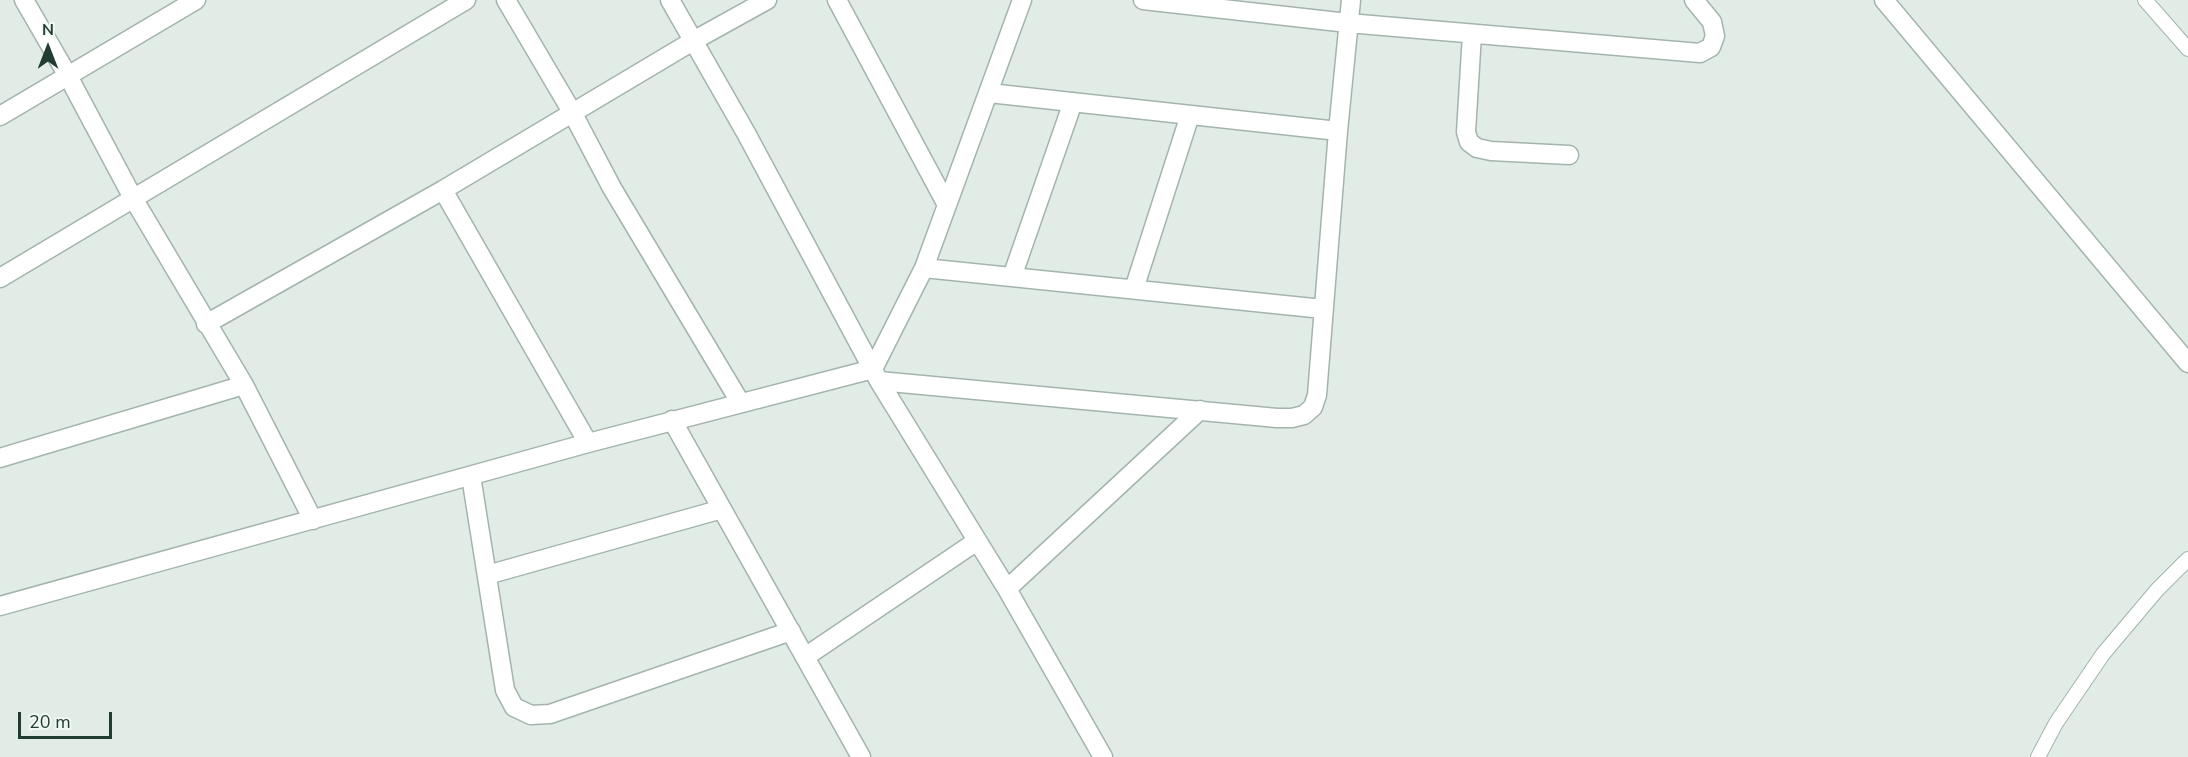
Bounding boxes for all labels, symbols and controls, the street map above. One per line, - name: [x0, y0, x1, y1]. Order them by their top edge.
- north arrow: [18, 18, 78, 78]
- text: N: [42, 19, 54, 41]
- scale bar: [21, 700, 116, 738]
- text: 20 m: [29, 710, 71, 734]

